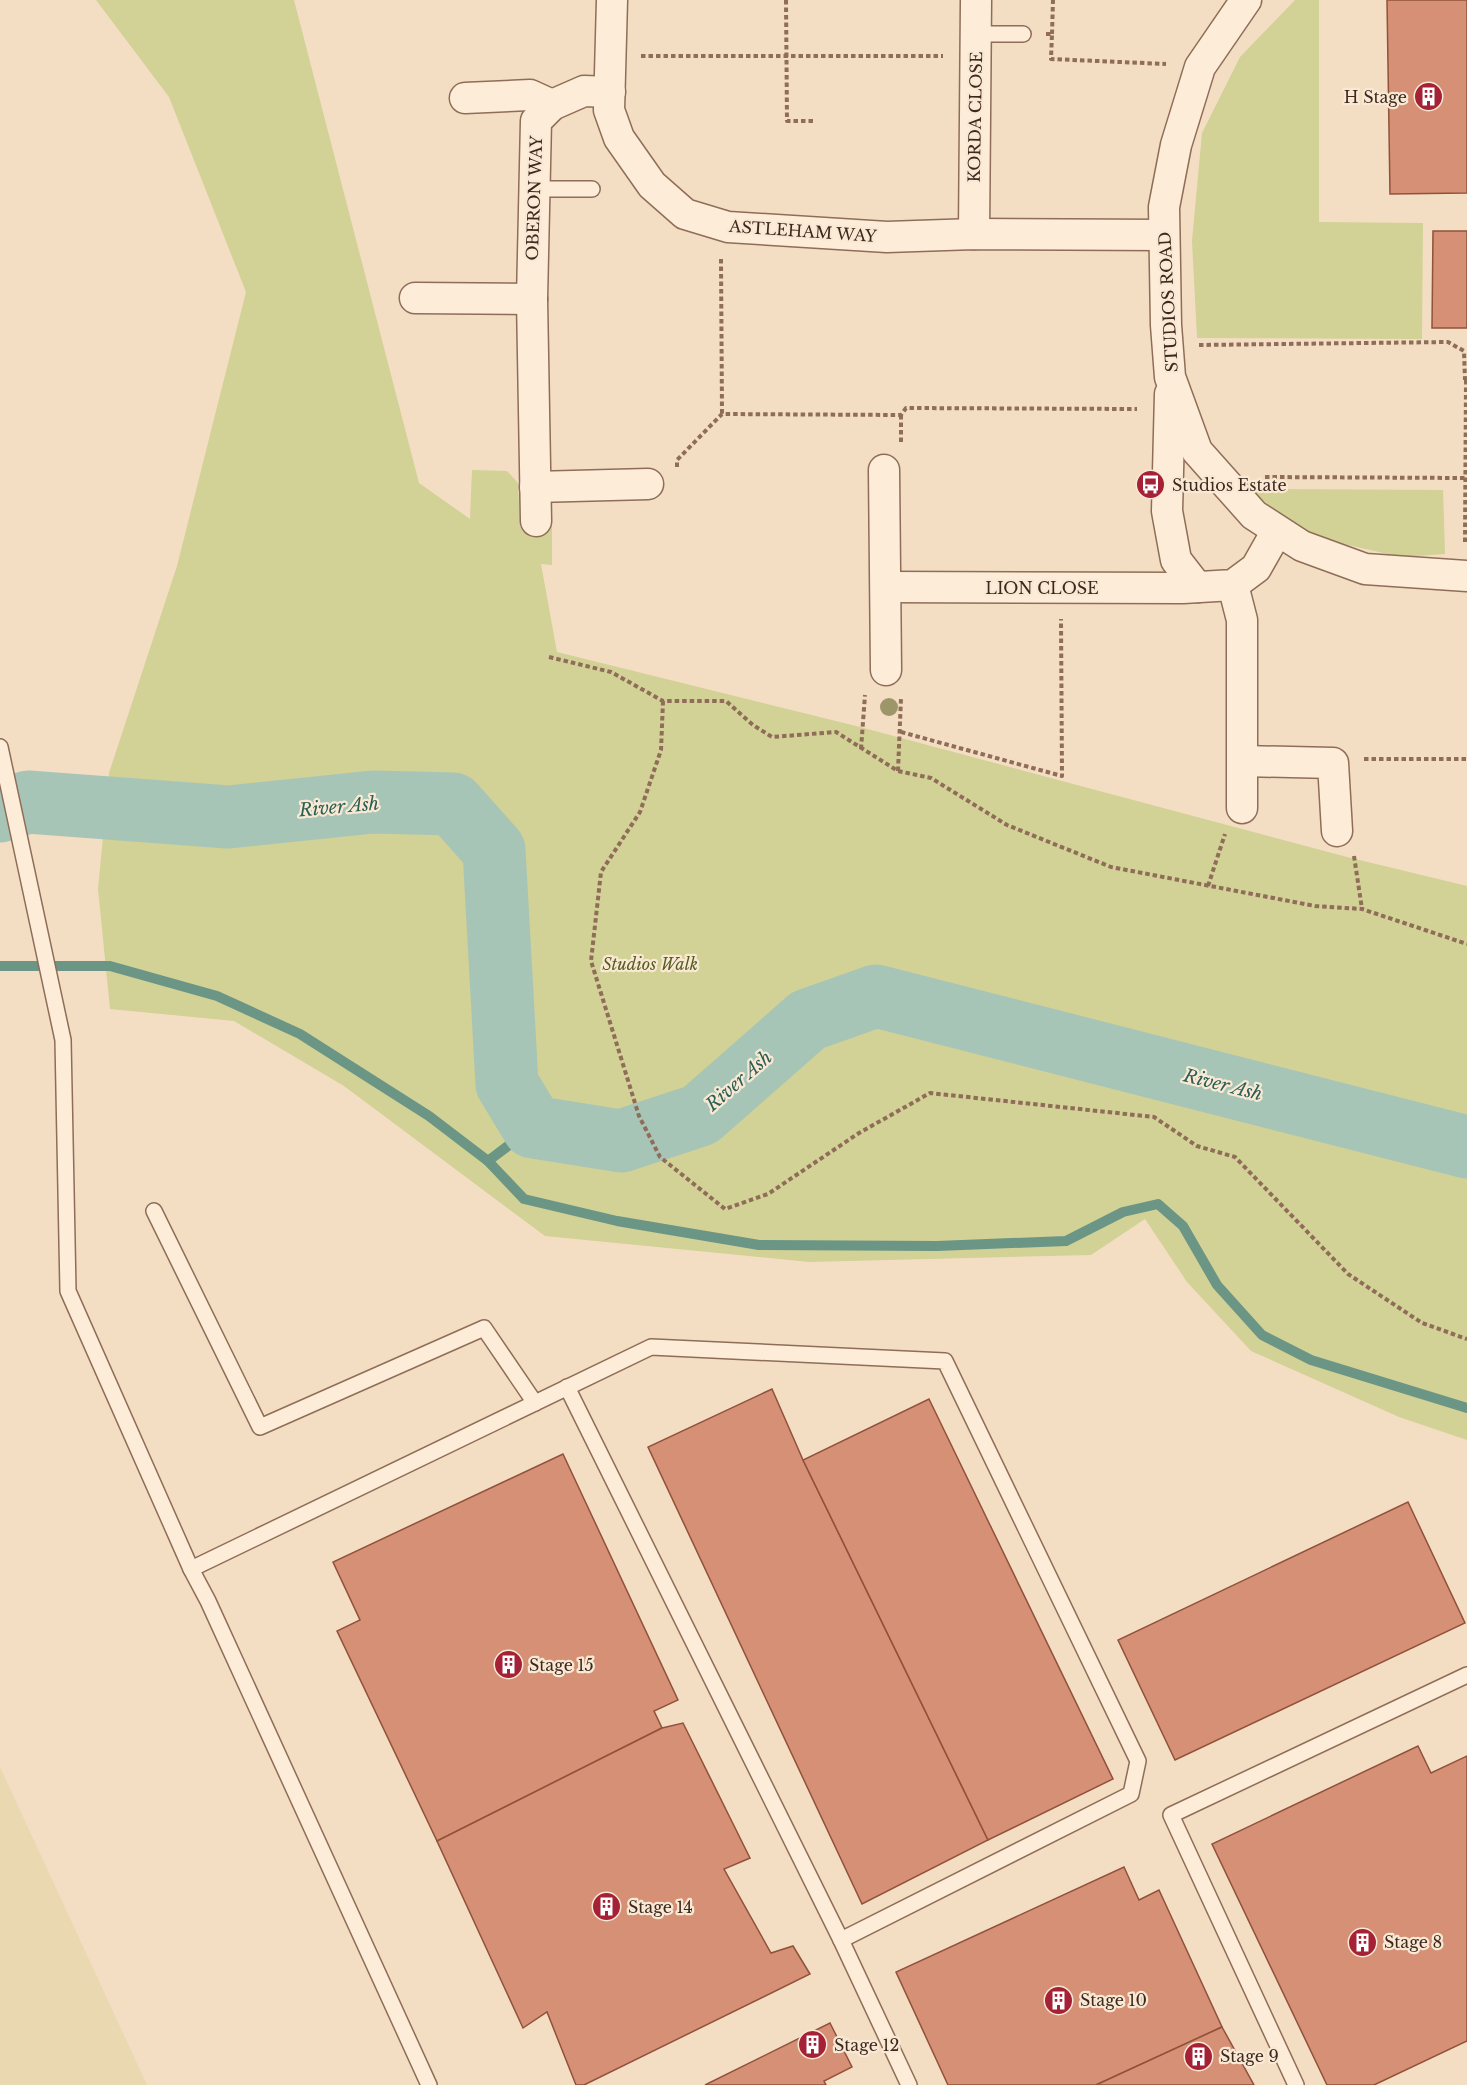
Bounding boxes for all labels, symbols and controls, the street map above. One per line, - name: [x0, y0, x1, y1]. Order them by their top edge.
- street label: KORDA CLOSE: [964, 51, 986, 183]
- building icon: H Stage: [1412, 81, 1444, 113]
- place label: H Stage: [1344, 87, 1407, 107]
- street label: OBERON WAY: [522, 135, 546, 261]
- street label: ASTLEHAM WAY: [728, 216, 878, 246]
- street label: STUDIOS ROAD: [1154, 231, 1182, 373]
- bus stop icon: Studios Estate: [1135, 469, 1167, 501]
- place label: Studios Estate: [1172, 475, 1287, 495]
- street label: LION CLOSE: [985, 578, 1099, 598]
- water label: River Ash: [297, 793, 380, 822]
- park label: Studios Walk: [602, 954, 698, 974]
- water label: River Ash: [701, 1046, 777, 1116]
- water label: River Ash: [1180, 1064, 1265, 1105]
- building icon: Stage 15: [492, 1649, 524, 1681]
- place label: Stage 15: [529, 1655, 594, 1675]
- building icon: Stage 14: [591, 1891, 623, 1923]
- place label: Stage 14: [628, 1897, 693, 1917]
- building icon: Stage 8: [1347, 1926, 1379, 1958]
- place label: Stage 8: [1384, 1932, 1442, 1952]
- building icon: Stage 10: [1043, 1984, 1075, 2016]
- place label: Stage 10: [1080, 1990, 1147, 2010]
- building icon: Stage 12: [797, 2029, 829, 2061]
- place label: Stage 12: [834, 2035, 899, 2055]
- building icon: Stage 9: [1183, 2040, 1215, 2072]
- place label: Stage 9: [1220, 2046, 1279, 2066]

